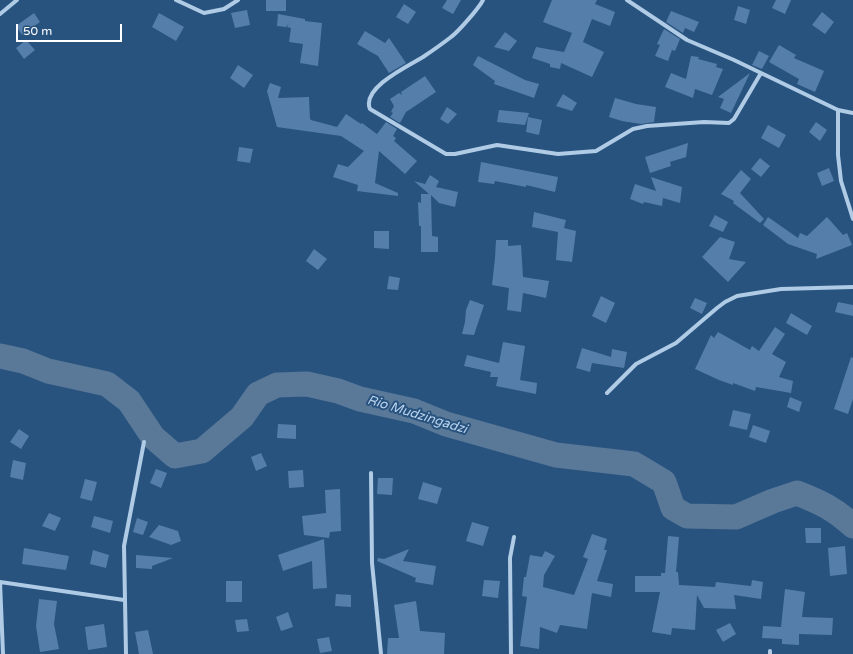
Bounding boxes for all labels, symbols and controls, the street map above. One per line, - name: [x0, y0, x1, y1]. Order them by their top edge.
- scale bar: [18, 16, 124, 42]
- text: 50 m: [23, 24, 52, 38]
- water label: Rio Mudzingadzi: [365, 392, 469, 438]

